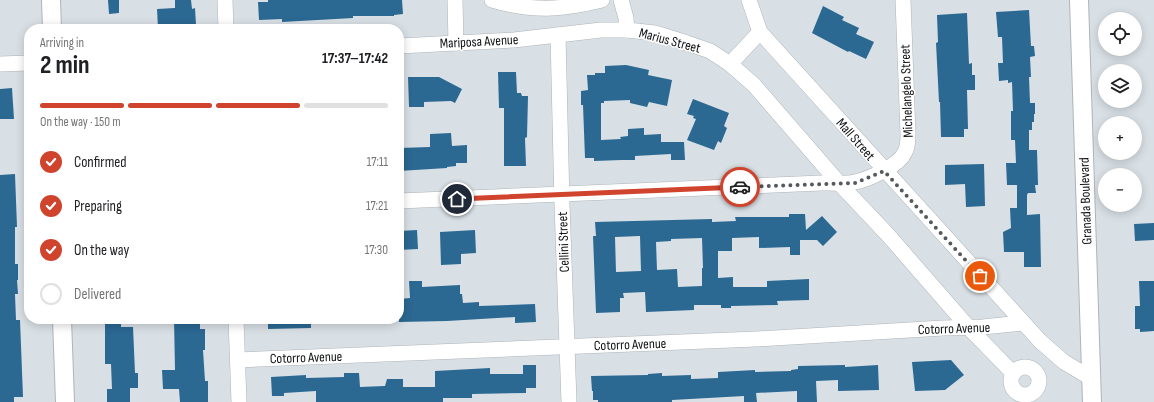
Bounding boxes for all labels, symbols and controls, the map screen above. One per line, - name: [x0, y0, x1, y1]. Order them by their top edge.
- map controls: [1098, 12, 1142, 212]
- button: locate: [1098, 12, 1142, 56]
- street label: Marius Street: [637, 24, 702, 57]
- street label: Mariposa Avenue: [439, 31, 519, 52]
- text: Arriving in: [40, 35, 84, 51]
- street label: Michelangelo Street: [896, 44, 917, 138]
- text: 17:37–17:42: [322, 49, 388, 68]
- text: 2 min: [40, 50, 90, 81]
- button: layers: [1098, 64, 1142, 108]
- text: On the way · 150 m: [40, 114, 121, 130]
- street label: Mall Street: [833, 115, 879, 164]
- button: +: [1098, 116, 1142, 160]
- icon: check: [40, 151, 62, 173]
- text: Confirmed: [74, 153, 127, 172]
- text: 17:11: [367, 154, 388, 170]
- street label: Granada Boulevard: [1075, 157, 1096, 245]
- courier: [720, 167, 760, 207]
- button: −: [1098, 168, 1142, 212]
- icon: car: [729, 176, 751, 198]
- pin: [440, 182, 474, 216]
- icon: home: [446, 188, 468, 210]
- icon: check: [40, 195, 62, 217]
- text: Preparing: [74, 197, 122, 216]
- text: 17:21: [366, 198, 388, 214]
- street label: Cellini Street: [554, 211, 573, 273]
- icon: check: [40, 239, 62, 261]
- text: On the way: [74, 241, 129, 260]
- text: 17:30: [365, 242, 388, 258]
- pin: [963, 259, 997, 293]
- icon: bag: [969, 265, 991, 287]
- text: Delivered: [74, 285, 121, 304]
- street label: Cotorro Avenue: [917, 319, 991, 338]
- street label: Cotorro Avenue: [593, 335, 667, 354]
- street label: Cotorro Avenue: [269, 348, 343, 367]

